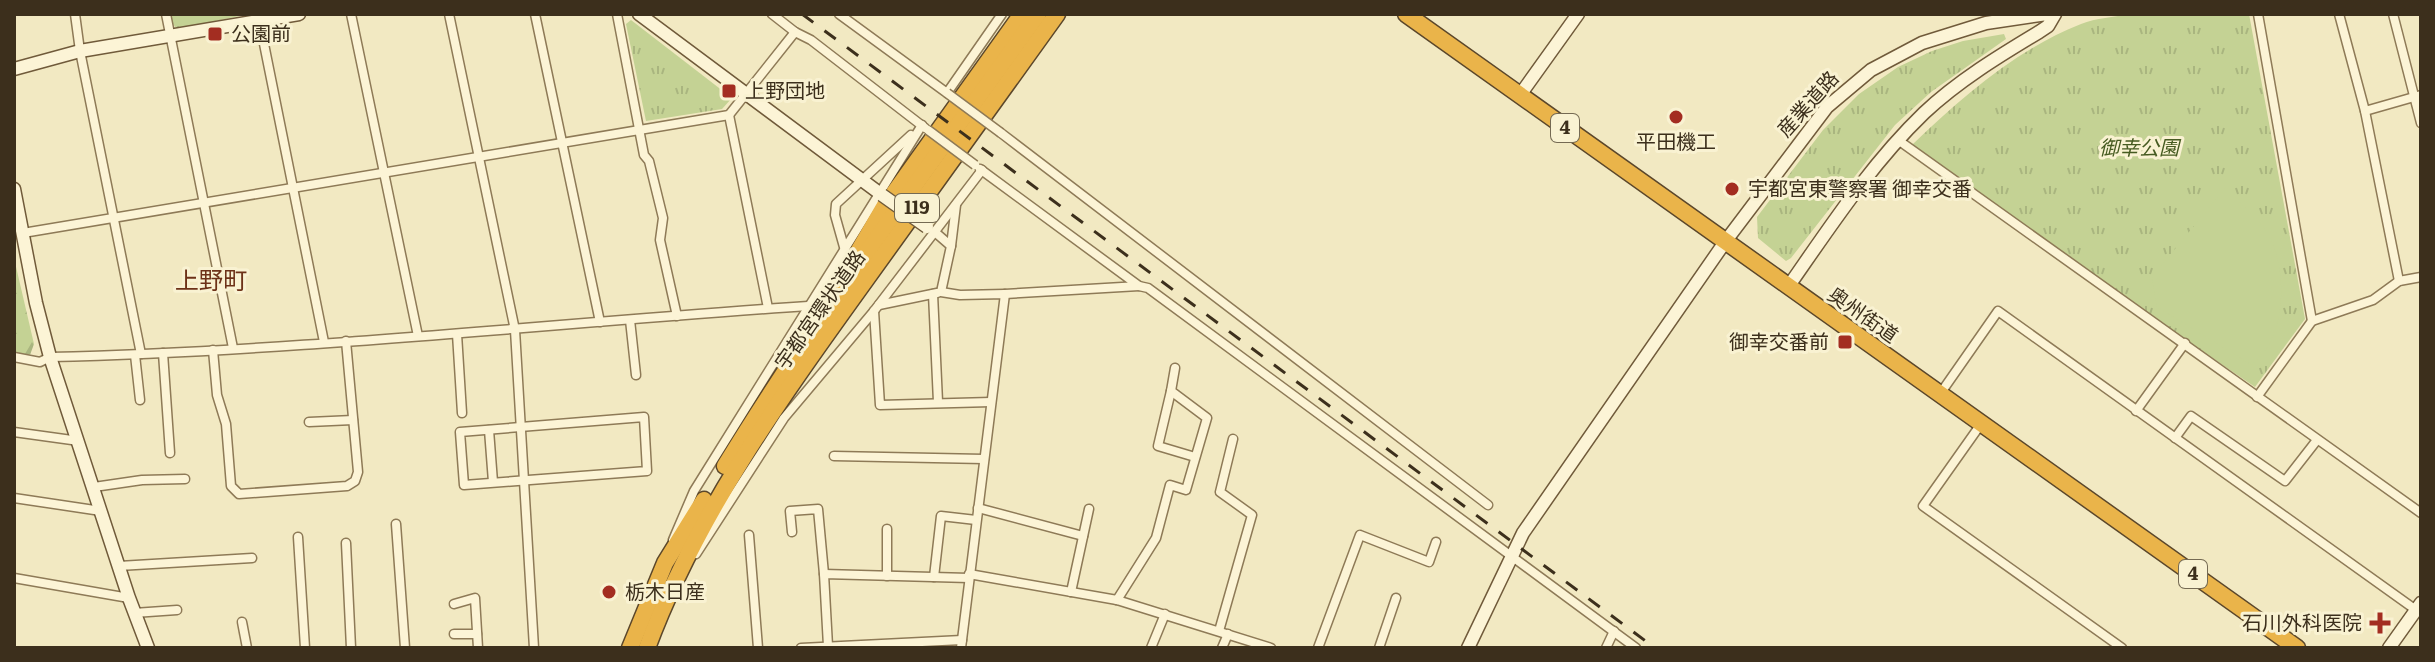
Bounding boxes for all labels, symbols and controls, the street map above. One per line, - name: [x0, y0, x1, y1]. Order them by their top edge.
- place label: 公園前: [231, 17, 291, 47]
- marker: 公園前: [206, 25, 224, 43]
- street label: 産業道路: [1769, 63, 1844, 142]
- place label: 上野団地: [745, 74, 825, 104]
- marker: 上野団地: [720, 82, 738, 100]
- marker: 平田機工: [1667, 108, 1685, 126]
- road number: 4: [1551, 114, 1579, 142]
- place label: 平田機工: [1636, 125, 1716, 155]
- park label: 御幸公園: [2099, 131, 2182, 161]
- place label: 宇都宮東警察署 御幸交番: [1748, 172, 1972, 202]
- marker: 宇都宮東警察署 御幸交番: [1723, 180, 1741, 198]
- road number: 119: [895, 194, 939, 222]
- street label: 宇都宮環状道路: [766, 243, 871, 375]
- district label: 上野町: [175, 261, 247, 296]
- street label: 奥州街道: [1823, 278, 1906, 349]
- place label: 御幸交番前: [1729, 325, 1829, 355]
- marker: 御幸交番前: [1836, 333, 1854, 351]
- road number: 4: [2179, 560, 2207, 588]
- place label: 栃木日産: [625, 575, 705, 605]
- marker: 栃木日産: [600, 583, 618, 601]
- place label: 石川外科医院: [2242, 606, 2362, 636]
- marker: 石川外科医院: [2369, 612, 2391, 634]

